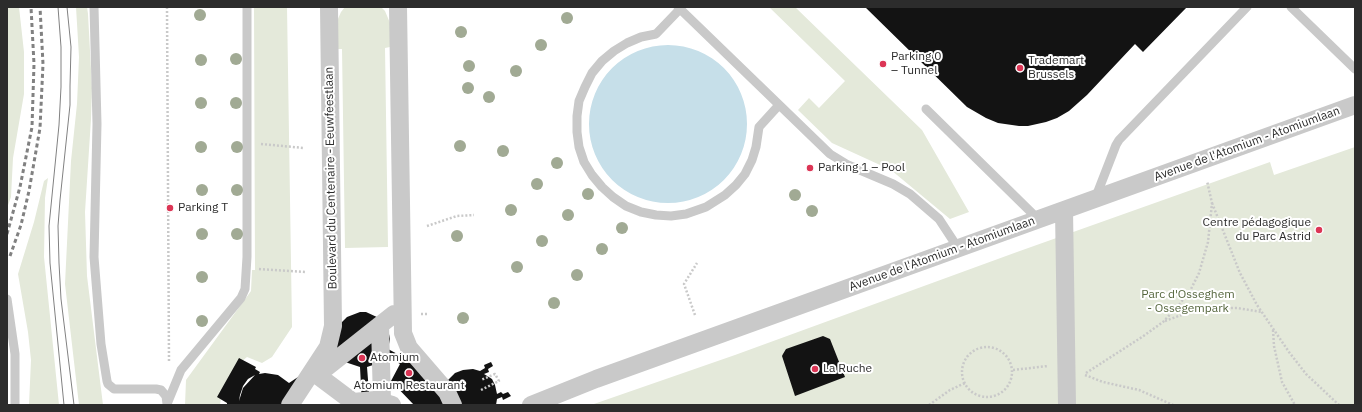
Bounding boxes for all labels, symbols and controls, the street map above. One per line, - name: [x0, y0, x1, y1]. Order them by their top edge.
- place label: Parking 0 – Tunnel: [891, 50, 941, 78]
- place label: Trademart Brussels: [1028, 54, 1084, 82]
- marker: Parking 0 – Tunnel: [878, 59, 888, 69]
- marker: Trademart Brussels: [1015, 63, 1025, 73]
- street label: Boulevard du Centenaire - Eeuwfeestlaan: [322, 67, 340, 289]
- street label: Avenue de l'Atomium - Atomiumlaan: [1152, 104, 1342, 184]
- place label: Parking 1 – Pool: [818, 161, 905, 175]
- marker: Parking 1 – Pool: [805, 163, 815, 173]
- place label: Parking T: [178, 201, 228, 215]
- marker: Parking T: [165, 203, 175, 213]
- street label: Avenue de l'Atomium - Atomiumlaan: [847, 214, 1037, 294]
- place label: Centre pédagogique du Parc Astrid: [1203, 216, 1311, 244]
- marker: Centre pédagogique du Parc Astrid: [1314, 225, 1324, 235]
- park label: Parc d'Osseghem - Ossegempark: [1141, 288, 1235, 316]
- place label: Atomium: [370, 351, 419, 365]
- marker: Atomium: [357, 353, 367, 363]
- place label: La Ruche: [823, 362, 872, 376]
- marker: La Ruche: [810, 364, 820, 374]
- marker: Atomium Restaurant: [404, 368, 414, 378]
- place label: Atomium Restaurant: [353, 379, 465, 393]

